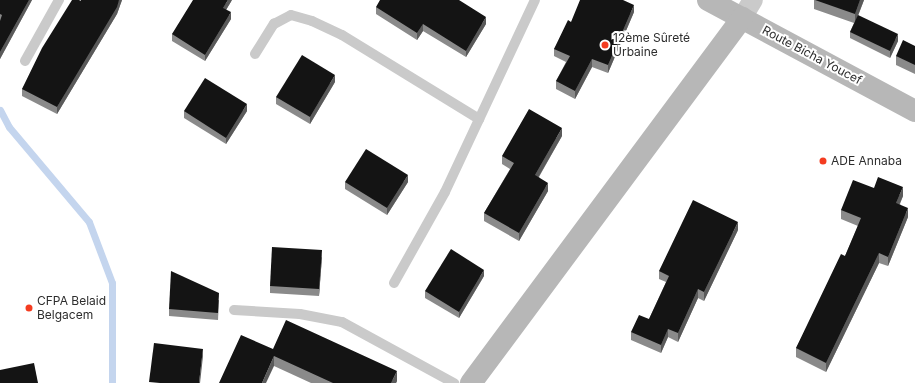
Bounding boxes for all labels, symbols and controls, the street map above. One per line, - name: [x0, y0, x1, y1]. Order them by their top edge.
- street label: Route Bicha Youcef: [760, 23, 864, 87]
- place label: 12ème Sûreté Urbaine: [613, 31, 690, 59]
- marker: 12ème Sûreté Urbaine: [600, 40, 610, 50]
- place label: ADE Annaba: [831, 154, 902, 168]
- marker: ADE Annaba: [818, 156, 828, 166]
- place label: CFPA Belaid Belgacem: [37, 294, 106, 322]
- marker: CFPA Belaid Belgacem: [24, 303, 34, 313]

